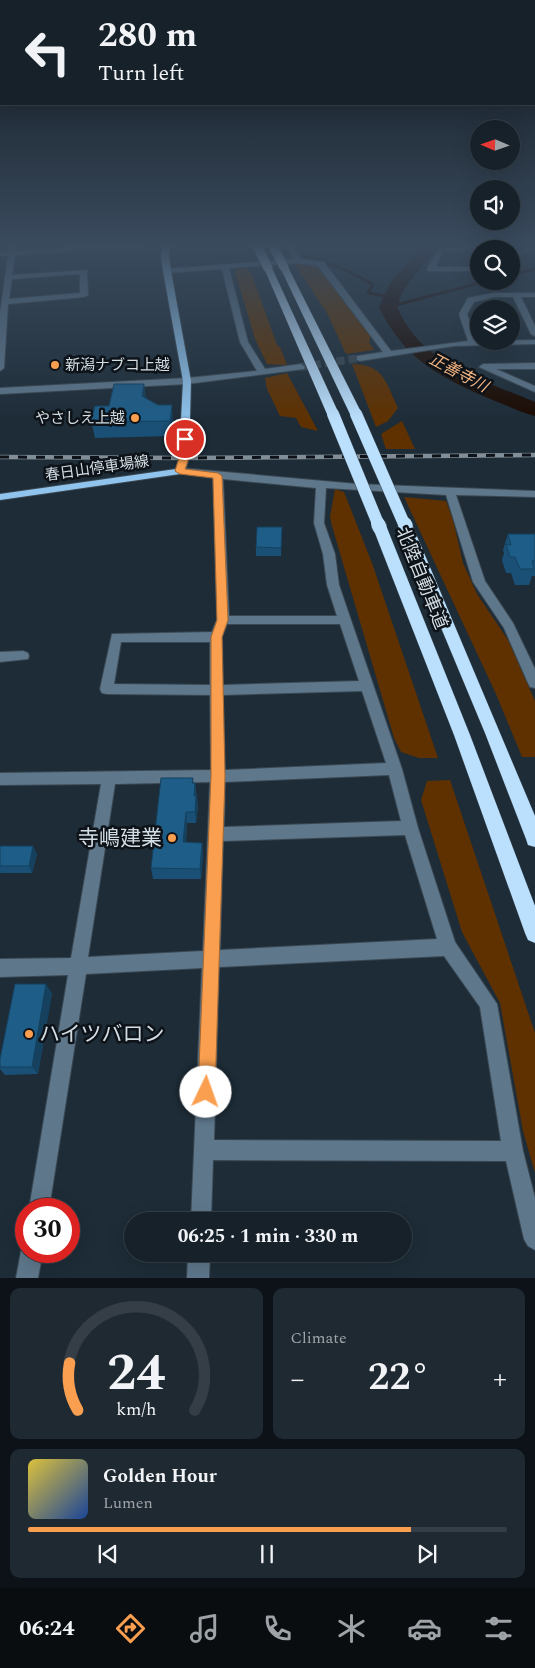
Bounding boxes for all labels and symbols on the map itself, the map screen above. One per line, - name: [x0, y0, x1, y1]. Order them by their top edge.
- north arrow: [470, 120, 520, 170]
- water label: 正善寺川: [425, 347, 494, 399]
- place label: 新潟ナブコ上越: [65, 354, 170, 377]
- marker: 新潟ナブコ上越: [49, 359, 61, 371]
- place label: やさしえ上越: [35, 407, 125, 430]
- marker: やさしえ上越: [129, 412, 141, 424]
- pin: [164, 418, 206, 460]
- street label: 春日山停車場線: [43, 450, 151, 487]
- street label: 北陸自動車道: [389, 523, 454, 633]
- place label: 寺嶋建業: [78, 823, 162, 855]
- marker: 寺嶋建業: [166, 832, 178, 844]
- place label: ハイツバロン: [39, 1019, 165, 1051]
- marker: ハイツバロン: [23, 1028, 35, 1040]
- position arrow: [179, 1065, 231, 1117]
- speed limit sign: 30: [15, 1198, 80, 1263]

